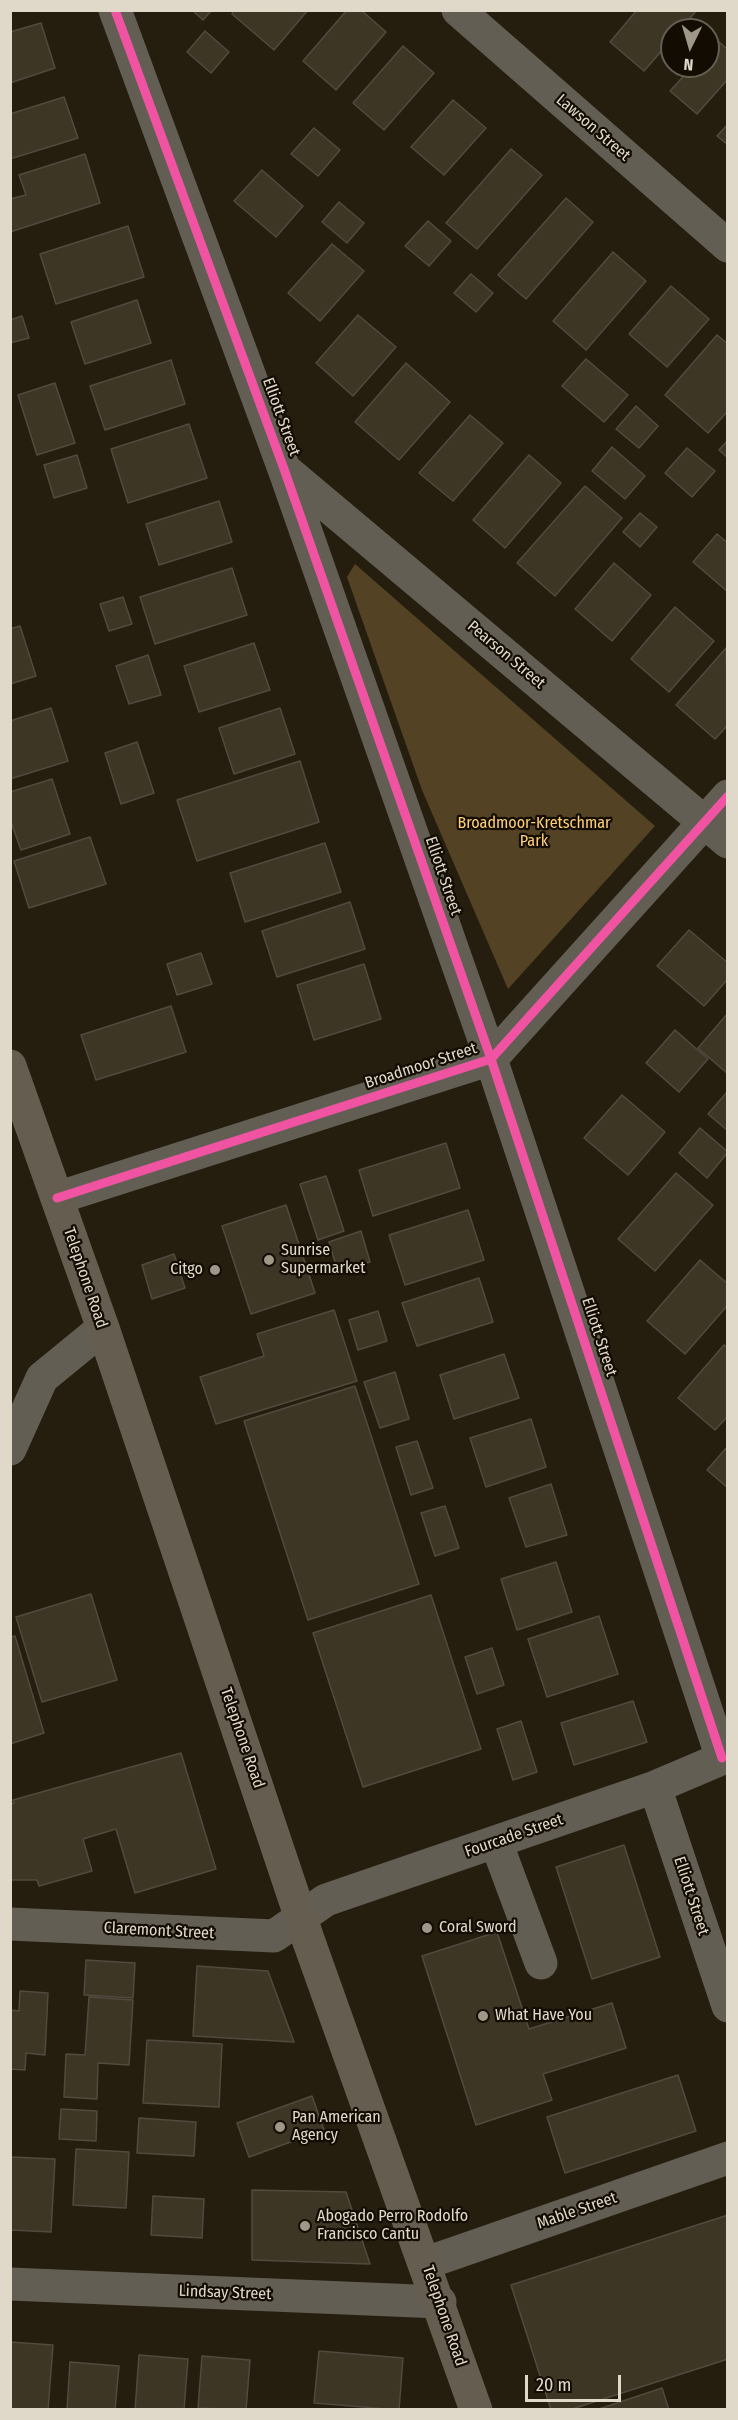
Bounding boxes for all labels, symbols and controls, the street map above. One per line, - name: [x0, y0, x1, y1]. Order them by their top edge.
- north arrow: [660, 18, 720, 78]
- text: N: [683, 55, 694, 74]
- street label: Lawson Street: [552, 91, 634, 165]
- street label: Elliott Street: [258, 375, 304, 459]
- street label: Pearson Street: [463, 617, 549, 693]
- park label: Broadmoor-Kretschmar Park: [457, 814, 611, 852]
- street label: Elliott Street: [421, 834, 465, 918]
- street label: Broadmoor Street: [363, 1039, 479, 1093]
- street label: Telephone Road: [59, 1225, 111, 1331]
- place label: Sunrise Supermarket: [281, 1241, 365, 1279]
- marker: Sunrise Supermarket: [262, 1253, 276, 1267]
- place label: Citgo: [170, 1260, 203, 1280]
- marker: Citgo: [208, 1263, 222, 1277]
- street label: Elliott Street: [577, 1295, 621, 1379]
- street label: Telephone Road: [216, 1685, 268, 1791]
- street label: Fourcade Street: [462, 1810, 566, 1862]
- street label: Elliott Street: [669, 1854, 713, 1938]
- place label: Coral Sword: [439, 1918, 517, 1938]
- street label: Claremont Street: [103, 1919, 215, 1943]
- marker: Coral Sword: [420, 1921, 434, 1935]
- place label: What Have You: [495, 2006, 592, 2026]
- marker: What Have You: [476, 2009, 490, 2023]
- place label: Pan American Agency: [292, 2108, 381, 2146]
- marker: Pan American Agency: [273, 2120, 287, 2134]
- street label: Mable Street: [535, 2188, 619, 2234]
- place label: Abogado Perro Rodolfo Francisco Cantu: [317, 2207, 468, 2245]
- marker: Abogado Perro Rodolfo Francisco Cantu: [298, 2219, 312, 2233]
- street label: Telephone Road: [418, 2263, 470, 2369]
- street label: Lindsay Street: [178, 2282, 272, 2304]
- scale bar: [528, 2363, 624, 2401]
- text: 20 m: [536, 2374, 571, 2396]

